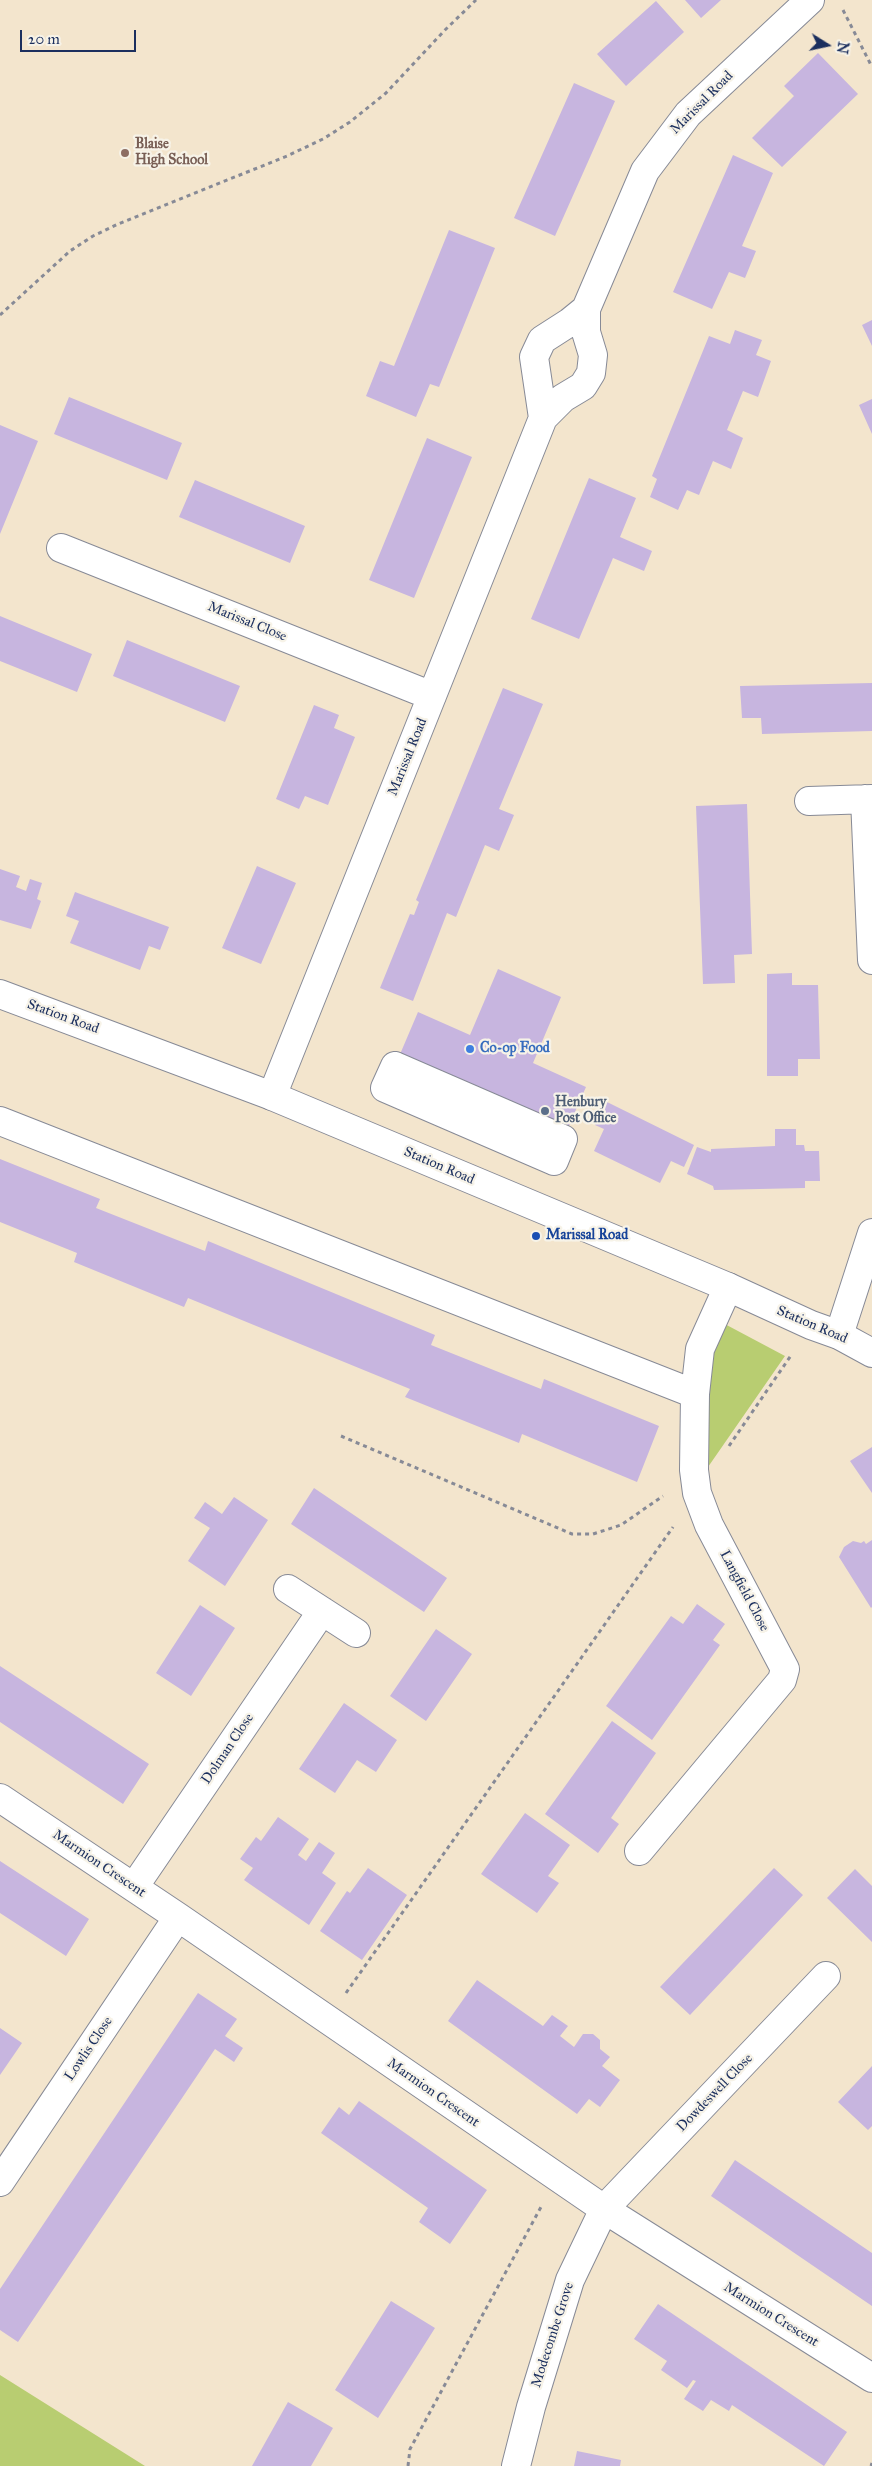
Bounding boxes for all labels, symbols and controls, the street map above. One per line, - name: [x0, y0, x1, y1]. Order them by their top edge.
- scale bar: [22, 20, 139, 52]
- north arrow: [802, 20, 852, 70]
- text: 20 m: [28, 30, 60, 48]
- text: N: [833, 40, 852, 55]
- street label: Marissal Road: [667, 68, 737, 138]
- place label: Blaise High School: [135, 137, 208, 170]
- marker: Blaise High School: [119, 147, 131, 159]
- street label: Marissal Close: [205, 599, 289, 645]
- street label: Marissal Road: [385, 716, 431, 798]
- street label: Station Road: [25, 996, 101, 1038]
- place label: Co-op Food: [480, 1041, 550, 1057]
- marker: Co-op Food: [464, 1043, 476, 1055]
- place label: Henbury Post Office: [555, 1095, 616, 1128]
- marker: Henbury Post Office: [539, 1105, 551, 1117]
- street label: Station Road: [401, 1144, 477, 1188]
- place label: Marissal Road: [546, 1228, 628, 1244]
- marker: Marissal Road: [530, 1230, 542, 1242]
- street label: Station Road: [774, 1303, 850, 1347]
- street label: Langfield Close: [716, 1548, 772, 1634]
- street label: Dolman Close: [198, 1710, 258, 1788]
- street label: Marmion Crescent: [49, 1827, 149, 1901]
- street label: Lowlis Close: [61, 2014, 117, 2084]
- street label: Dowdeswell Close: [674, 2050, 756, 2136]
- street label: Marmion Crescent: [384, 2055, 482, 2131]
- street label: Marmion Crescent: [720, 2279, 822, 2351]
- street label: Modecombe Grove: [528, 2280, 578, 2390]

